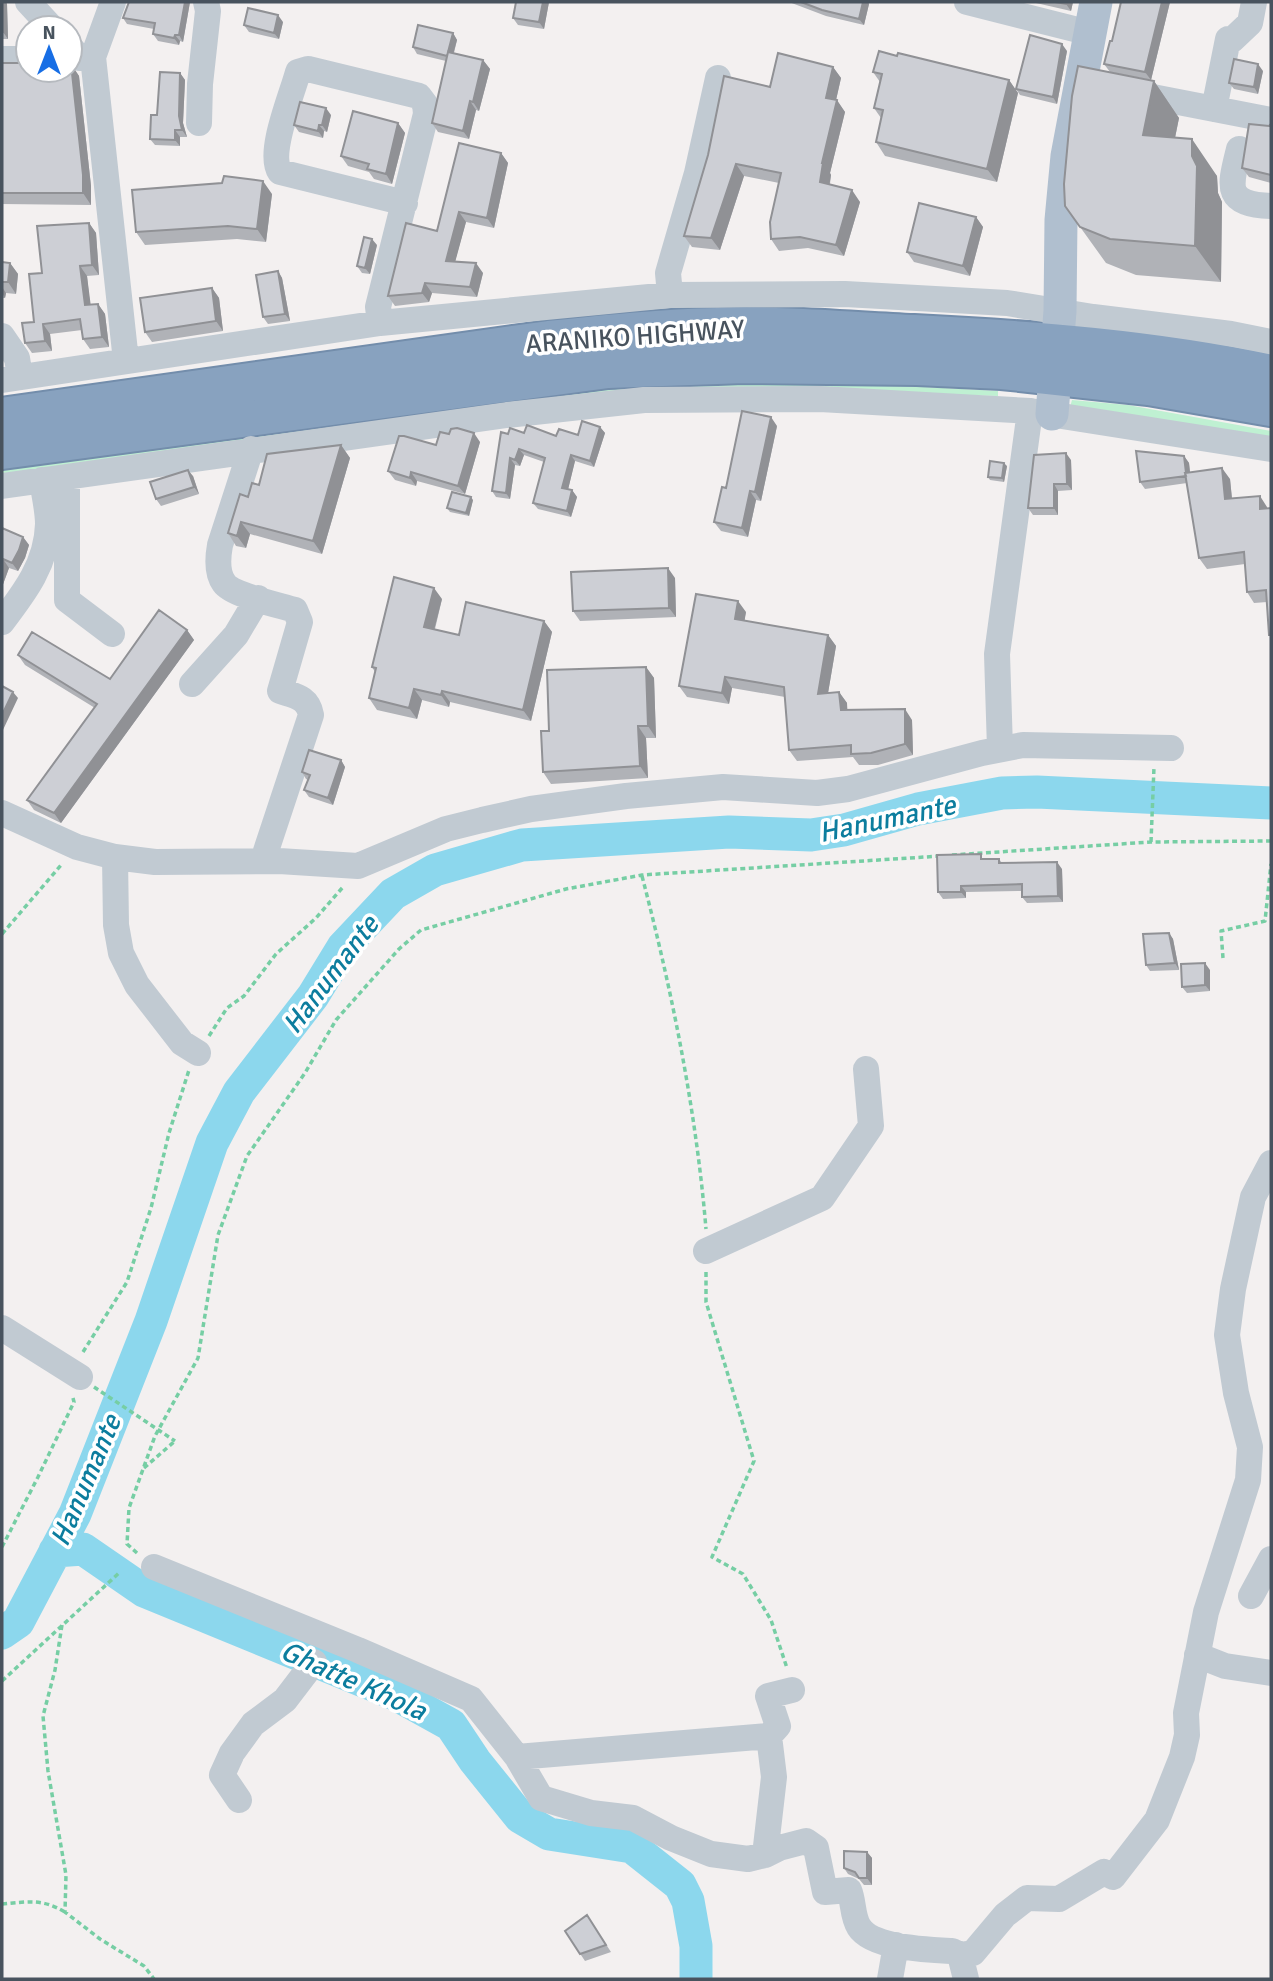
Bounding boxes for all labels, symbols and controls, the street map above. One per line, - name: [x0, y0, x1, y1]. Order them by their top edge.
- north arrow: [14, 14, 84, 84]
- text: N: [42, 21, 56, 45]
- street label: ARANIKO HIGHWAY: [525, 313, 746, 361]
- water label: Hanumante: [816, 787, 961, 850]
- water label: Hanumante: [275, 907, 387, 1040]
- water label: Hanumante: [43, 1408, 130, 1551]
- water label: Ghatte Khola: [276, 1634, 432, 1728]

